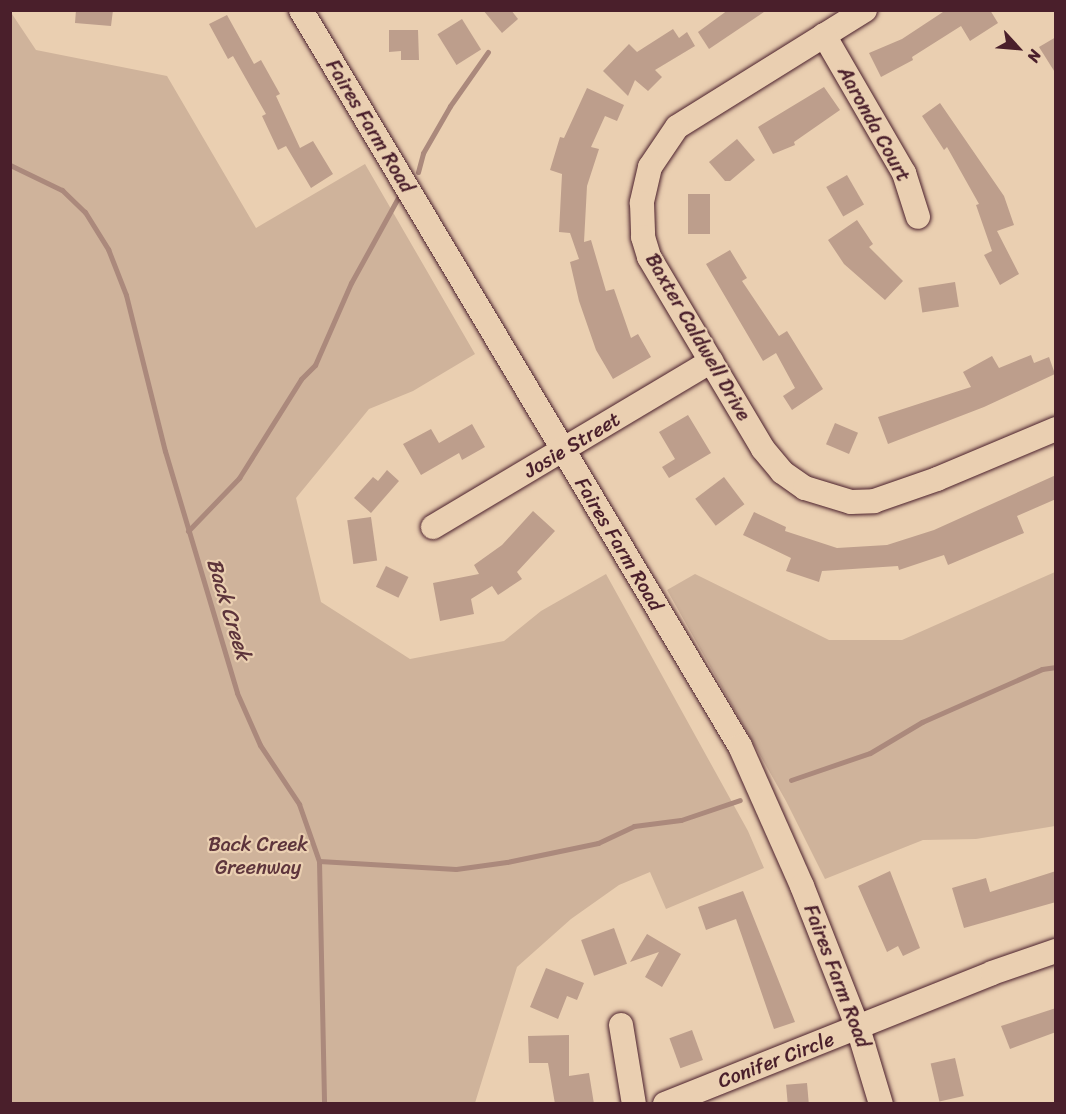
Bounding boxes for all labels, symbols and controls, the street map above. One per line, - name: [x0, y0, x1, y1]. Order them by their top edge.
- north arrow: [988, 18, 1048, 78]
- text: N: [1019, 45, 1050, 67]
- street label: Faires Farm Road: [321, 55, 419, 197]
- street label: Aaronda Court: [832, 62, 916, 186]
- street label: Baxter Caldwell Drive: [640, 249, 756, 425]
- street label: Josie Street: [520, 407, 624, 483]
- street label: Faires Farm Road: [570, 473, 668, 615]
- water label: Back Creek: [202, 555, 256, 663]
- park label: Back Creek Greenway: [208, 833, 308, 880]
- street label: Faires Farm Road: [799, 901, 875, 1051]
- street label: Conifer Circle: [714, 1027, 838, 1093]

